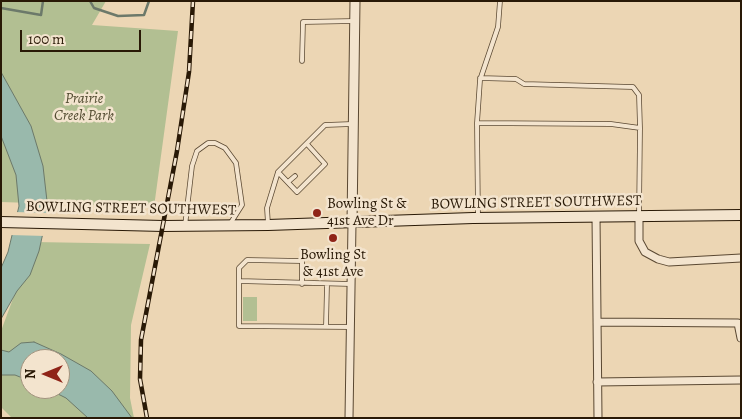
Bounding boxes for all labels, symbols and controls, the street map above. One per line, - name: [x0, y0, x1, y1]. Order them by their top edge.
- scale bar: [22, 20, 144, 52]
- text: 100 m: [28, 29, 65, 49]
- park label: Prairie Creek Park: [54, 90, 114, 125]
- street label: BOWLING STREET SOUTHWEST: [431, 192, 641, 214]
- place label: Bowling St & 41st Ave Dr: [327, 195, 407, 230]
- street label: BOWLING STREET SOUTHWEST: [26, 198, 236, 220]
- marker: Bowling St & 41st Ave Dr: [311, 207, 323, 219]
- marker: Bowling St & 41st Ave: [327, 232, 339, 244]
- place label: Bowling St & 41st Ave: [300, 246, 366, 281]
- north arrow: [20, 349, 70, 399]
- text: N: [21, 369, 40, 379]

